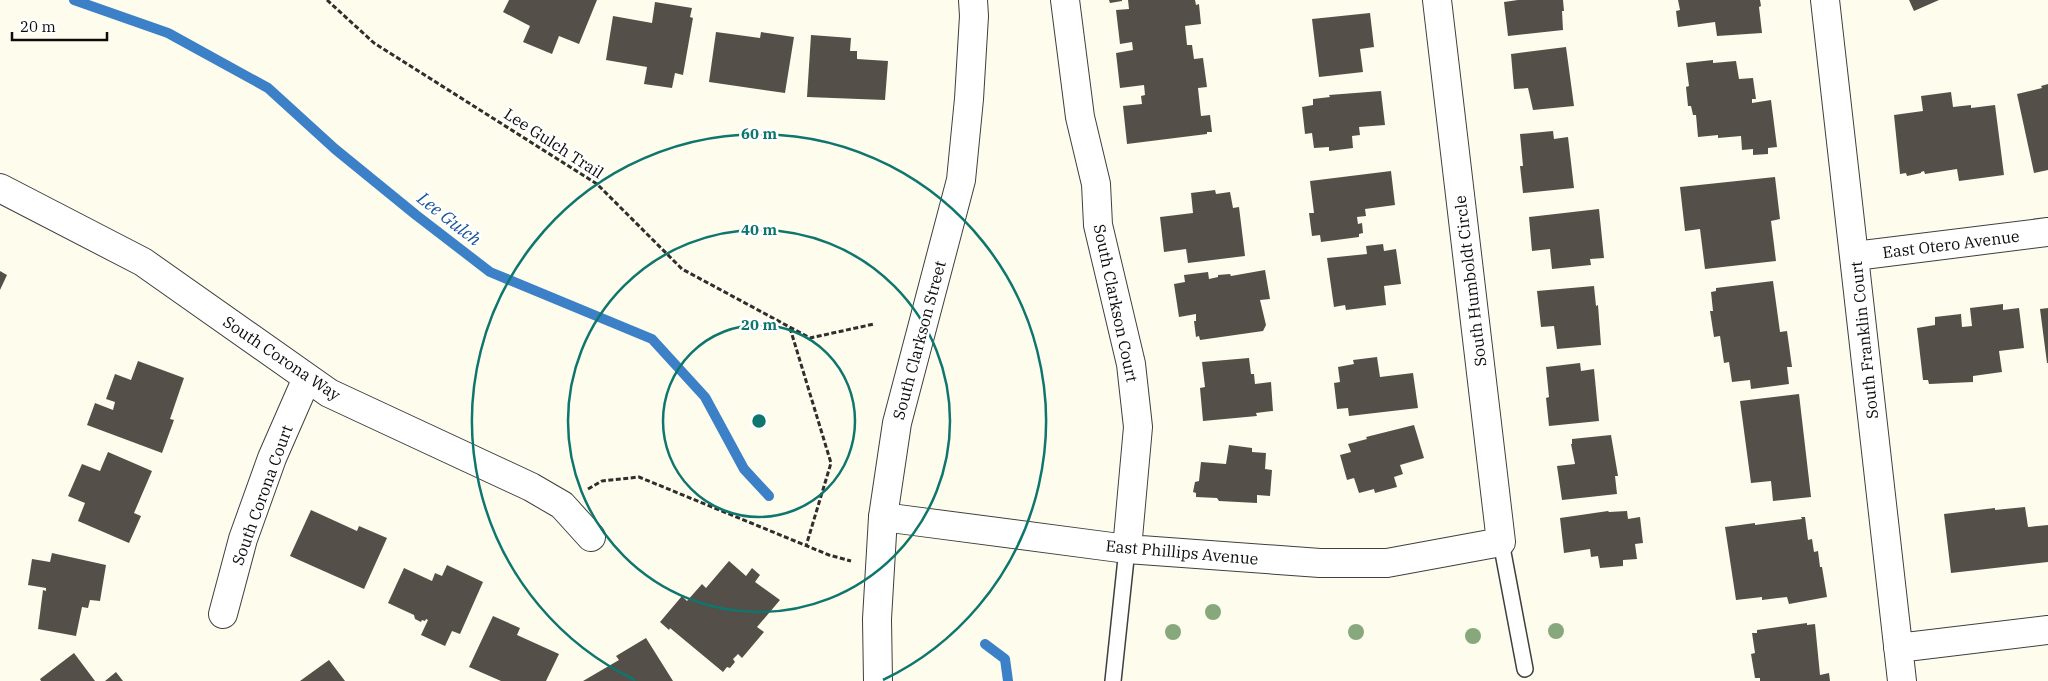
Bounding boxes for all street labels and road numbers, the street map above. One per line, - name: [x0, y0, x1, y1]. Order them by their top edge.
- street label: Lee Gulch Trail: [501, 103, 608, 183]
- street label: South Humboldt Circle: [1450, 194, 1490, 368]
- street label: South Clarkson Court: [1089, 222, 1143, 384]
- street label: East Otero Avenue: [1881, 226, 2021, 262]
- street label: South Clarkson Street: [888, 258, 950, 422]
- street label: South Franklin Court: [1846, 260, 1882, 420]
- street label: South Corona Way: [219, 311, 345, 405]
- street label: South Corona Court: [227, 422, 297, 568]
- street label: East Phillips Avenue: [1105, 535, 1259, 569]

